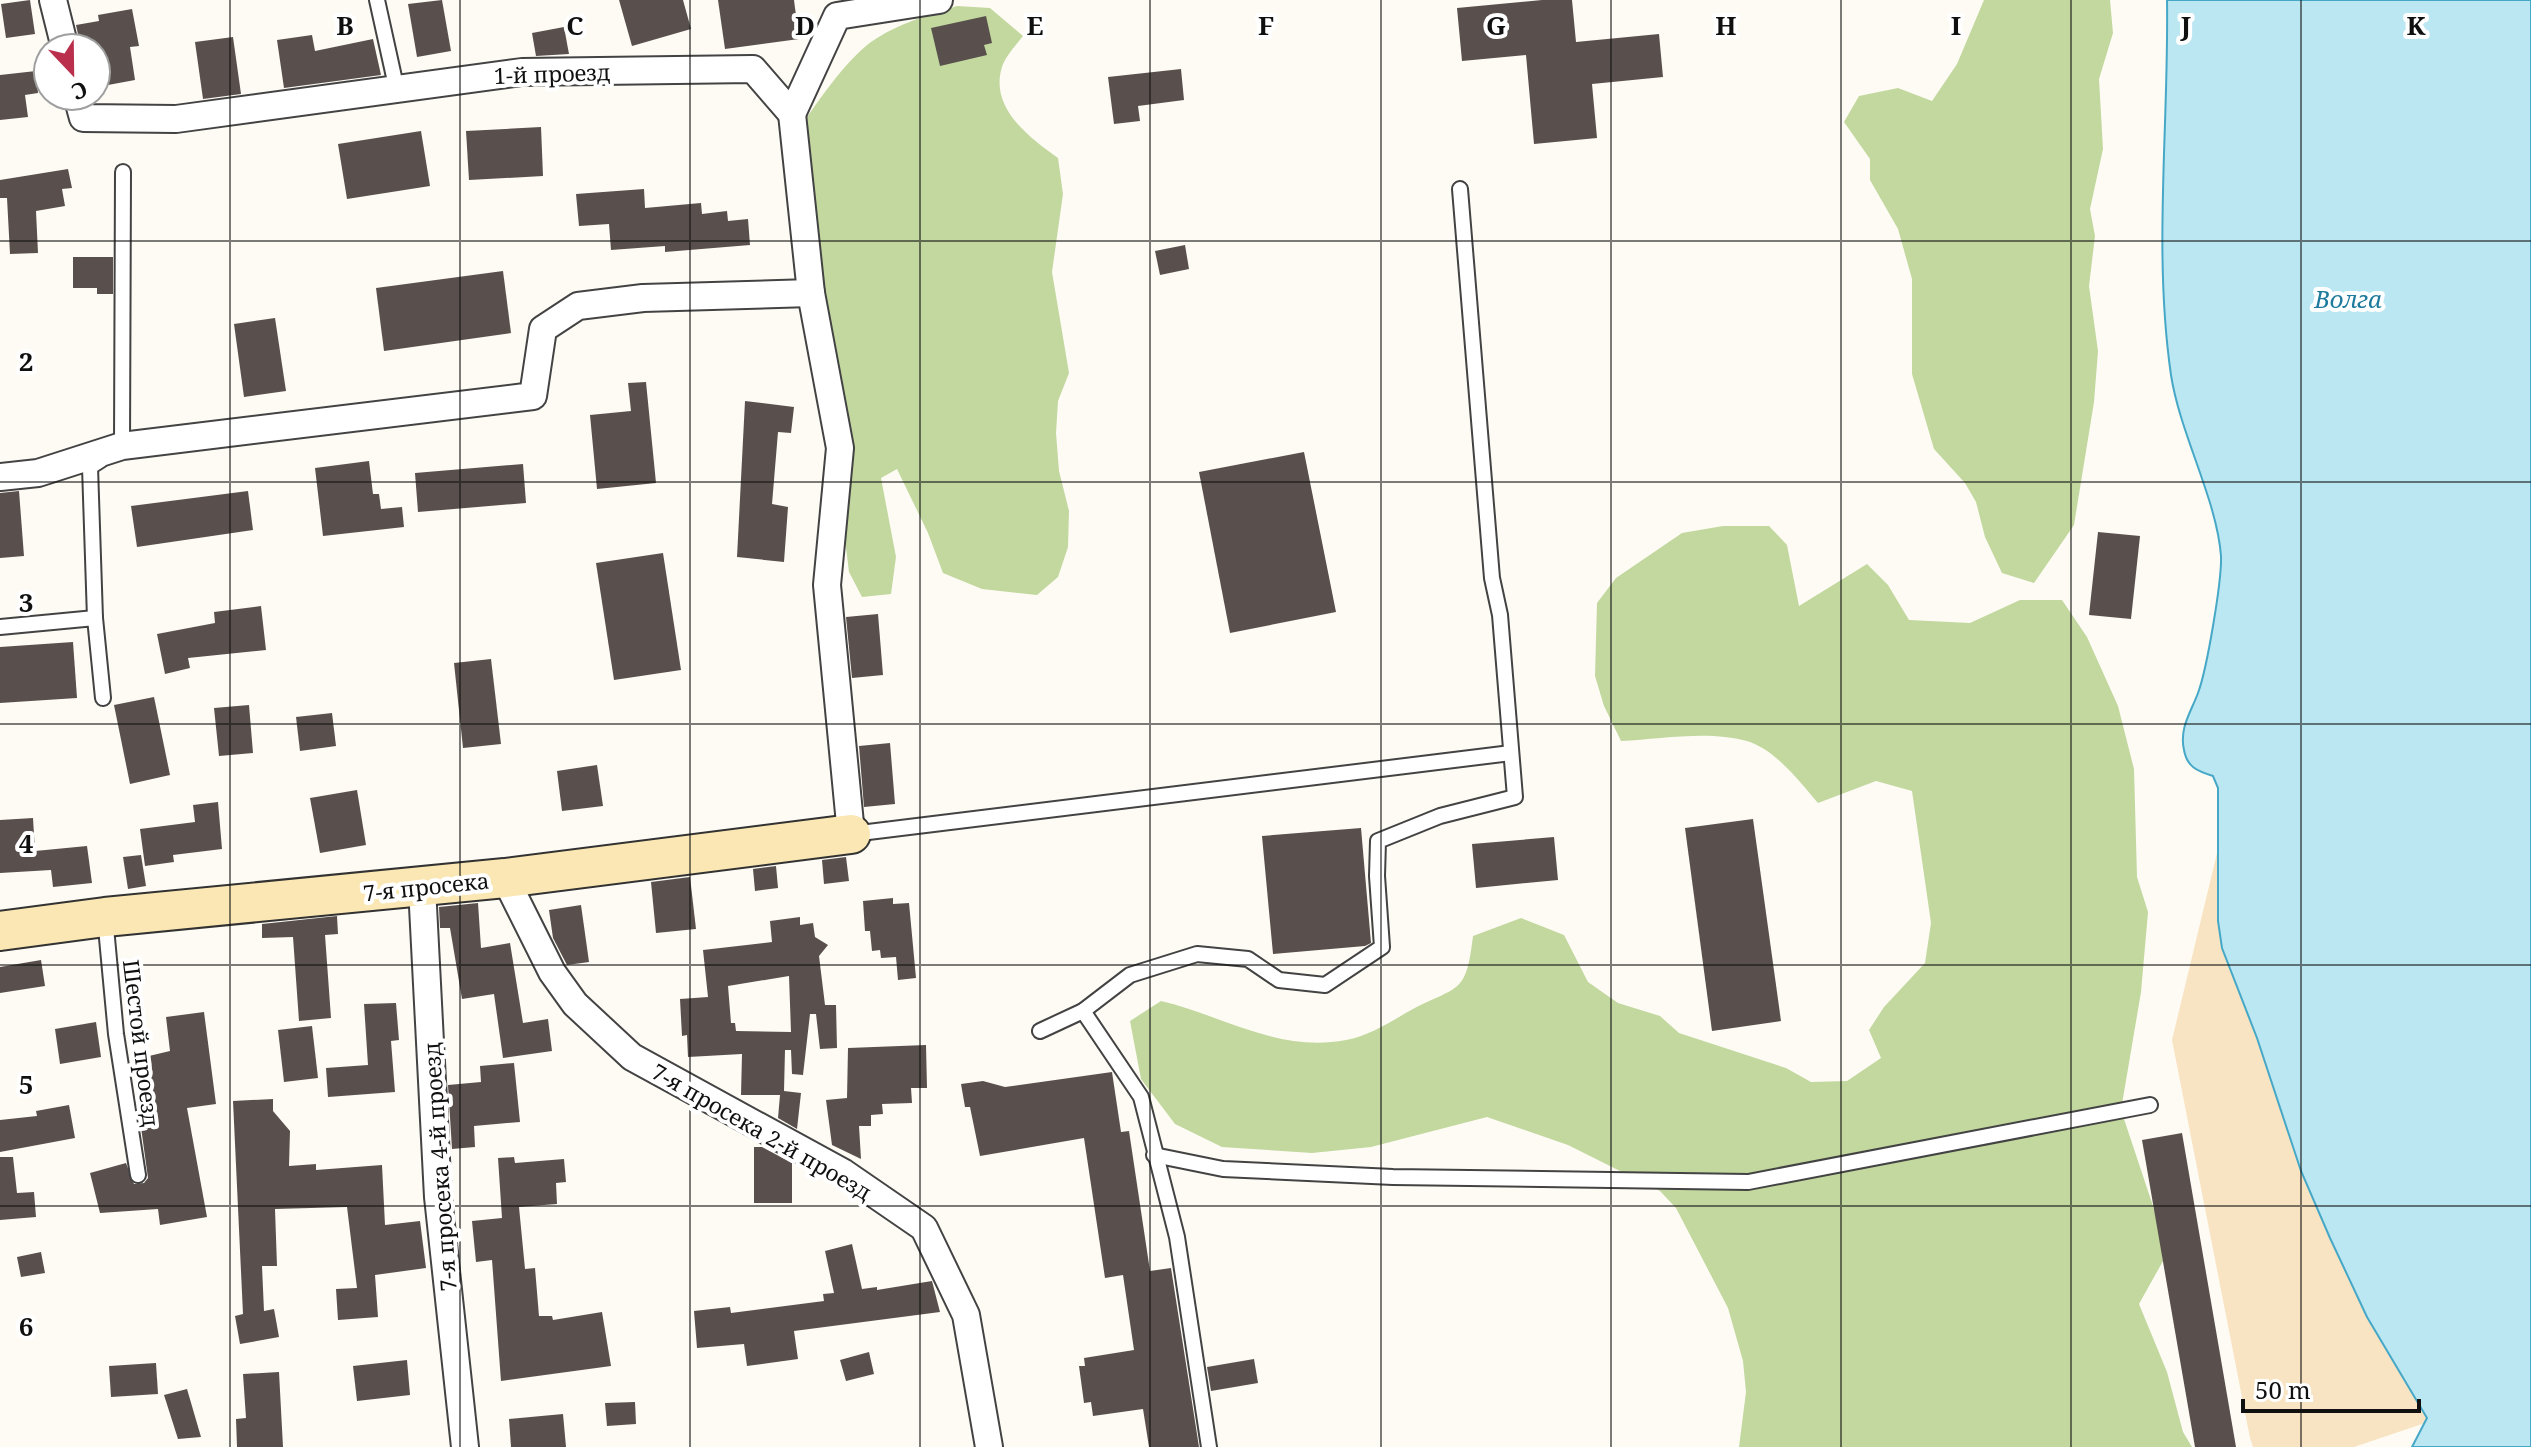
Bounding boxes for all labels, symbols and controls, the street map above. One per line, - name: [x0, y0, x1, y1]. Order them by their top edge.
- text: B: [336, 7, 354, 43]
- text: C: [566, 7, 584, 43]
- text: D: [795, 7, 815, 43]
- text: E: [1027, 7, 1044, 43]
- text: F: [1258, 7, 1274, 43]
- text: G: [1486, 7, 1506, 43]
- text: H: [1715, 7, 1737, 43]
- text: I: [1951, 7, 1961, 43]
- text: J: [2180, 7, 2191, 43]
- text: K: [2406, 7, 2426, 43]
- north arrow: [32, 32, 112, 112]
- street label: 1-й проезд: [493, 56, 611, 90]
- text: С: [68, 75, 92, 108]
- water label: Волга: [2313, 282, 2382, 315]
- text: 2: [19, 343, 33, 379]
- text: 3: [19, 584, 33, 620]
- text: 4: [19, 825, 34, 861]
- street label: 7-я просека: [361, 864, 491, 908]
- street label: Шестой проезд: [117, 958, 167, 1128]
- street label: 7-я просека 4-й проезд: [415, 1042, 463, 1292]
- street label: 7-я просека 2-й проезд: [647, 1056, 877, 1206]
- text: 5: [19, 1066, 33, 1102]
- text: 6: [19, 1308, 33, 1344]
- scale bar: [2243, 1363, 2419, 1413]
- text: 50 m: [2255, 1373, 2311, 1406]

